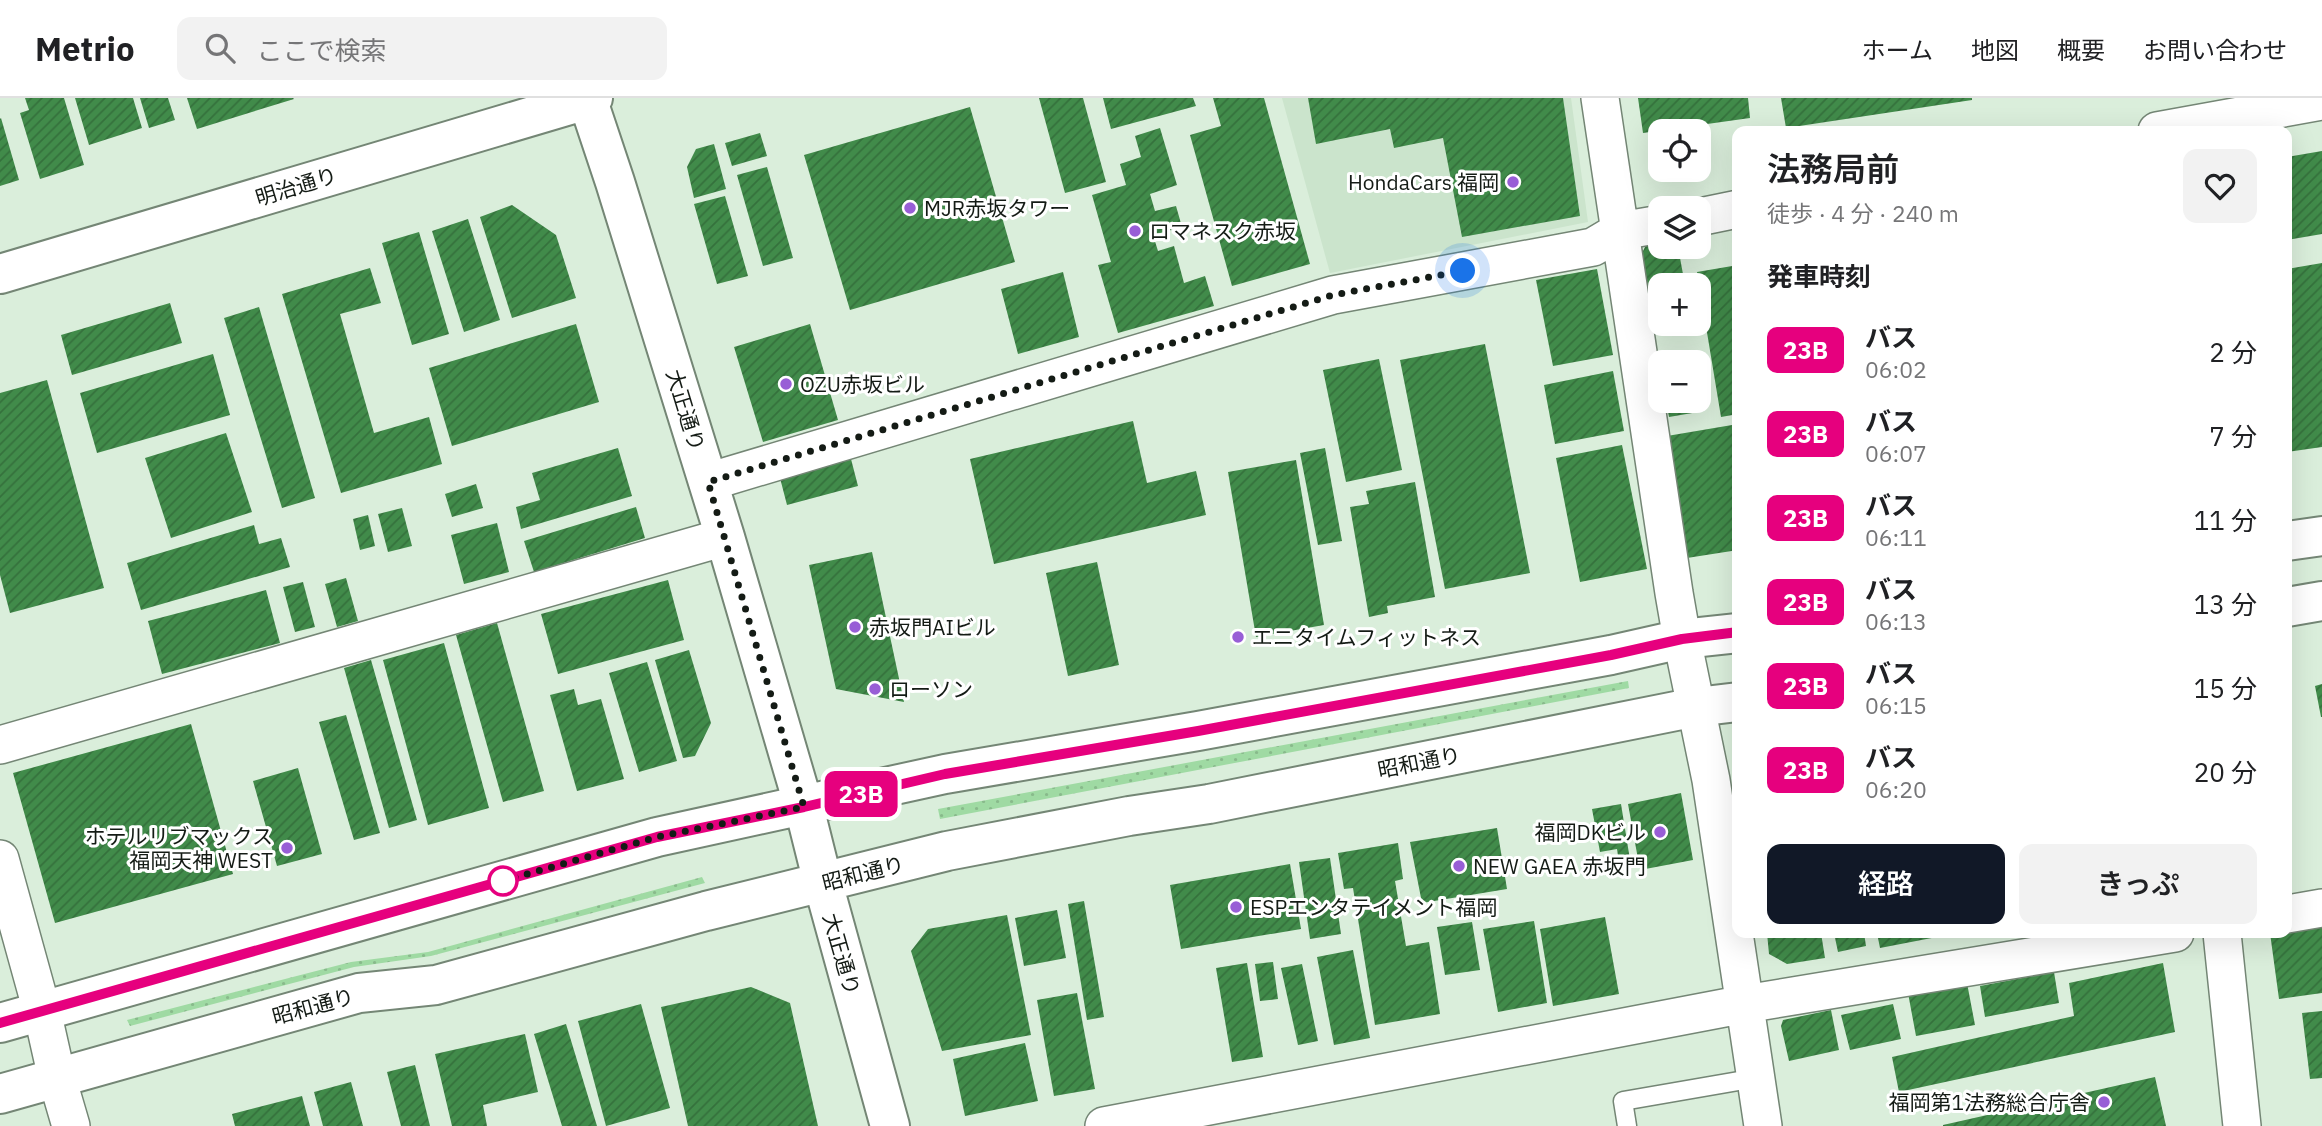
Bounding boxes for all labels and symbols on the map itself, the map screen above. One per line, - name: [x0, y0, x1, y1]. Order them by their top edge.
- street label: 明治通り: [252, 160, 340, 212]
- place label: HondaCars 福岡: [1348, 168, 1499, 196]
- marker: HondaCars 福岡: [1505, 174, 1521, 190]
- place label: MJR赤坂タワー: [924, 194, 1070, 222]
- marker: MJR赤坂タワー: [902, 200, 918, 216]
- place label: ロマネスク赤坂: [1149, 217, 1296, 245]
- marker: ロマネスク赤坂: [1127, 223, 1143, 239]
- your location: [1445, 253, 1480, 288]
- street label: 大正通り: [660, 366, 712, 454]
- place label: OZU赤坂ビル: [800, 370, 925, 398]
- marker: OZU赤坂ビル: [778, 376, 794, 392]
- place label: 赤坂門AIビル: [869, 613, 996, 641]
- marker: 赤坂門AIビル: [847, 619, 863, 635]
- place label: エニタイムフィットネス: [1252, 623, 1481, 651]
- marker: エニタイムフィットネス: [1230, 629, 1246, 645]
- place label: ローソン: [889, 675, 973, 703]
- marker: ローソン: [867, 681, 883, 697]
- street label: 昭和通り: [1375, 740, 1463, 784]
- line badge: 23B: [821, 771, 901, 817]
- place label: 福岡DKビル: [1535, 818, 1646, 846]
- place label: ホテルリブマックス 福岡天神 WEST: [85, 822, 273, 874]
- marker: 福岡DKビル: [1652, 824, 1668, 840]
- marker: ホテルリブマックス 福岡天神 WEST: [279, 840, 295, 856]
- street label: 昭和通り: [819, 849, 907, 897]
- place label: NEW GAEA 赤坂門: [1473, 852, 1645, 880]
- marker: NEW GAEA 赤坂門: [1451, 858, 1467, 874]
- unlabelled marker: [488, 866, 518, 896]
- place label: ESPエンタテイメント福岡: [1250, 893, 1497, 921]
- marker: ESPエンタテイメント福岡: [1228, 899, 1244, 915]
- street label: 大正通り: [817, 910, 867, 998]
- street label: 昭和通り: [269, 982, 357, 1030]
- place label: 福岡第1法務総合庁舎: [1888, 1088, 2090, 1116]
- marker: 福岡第1法務総合庁舎: [2096, 1094, 2112, 1110]

